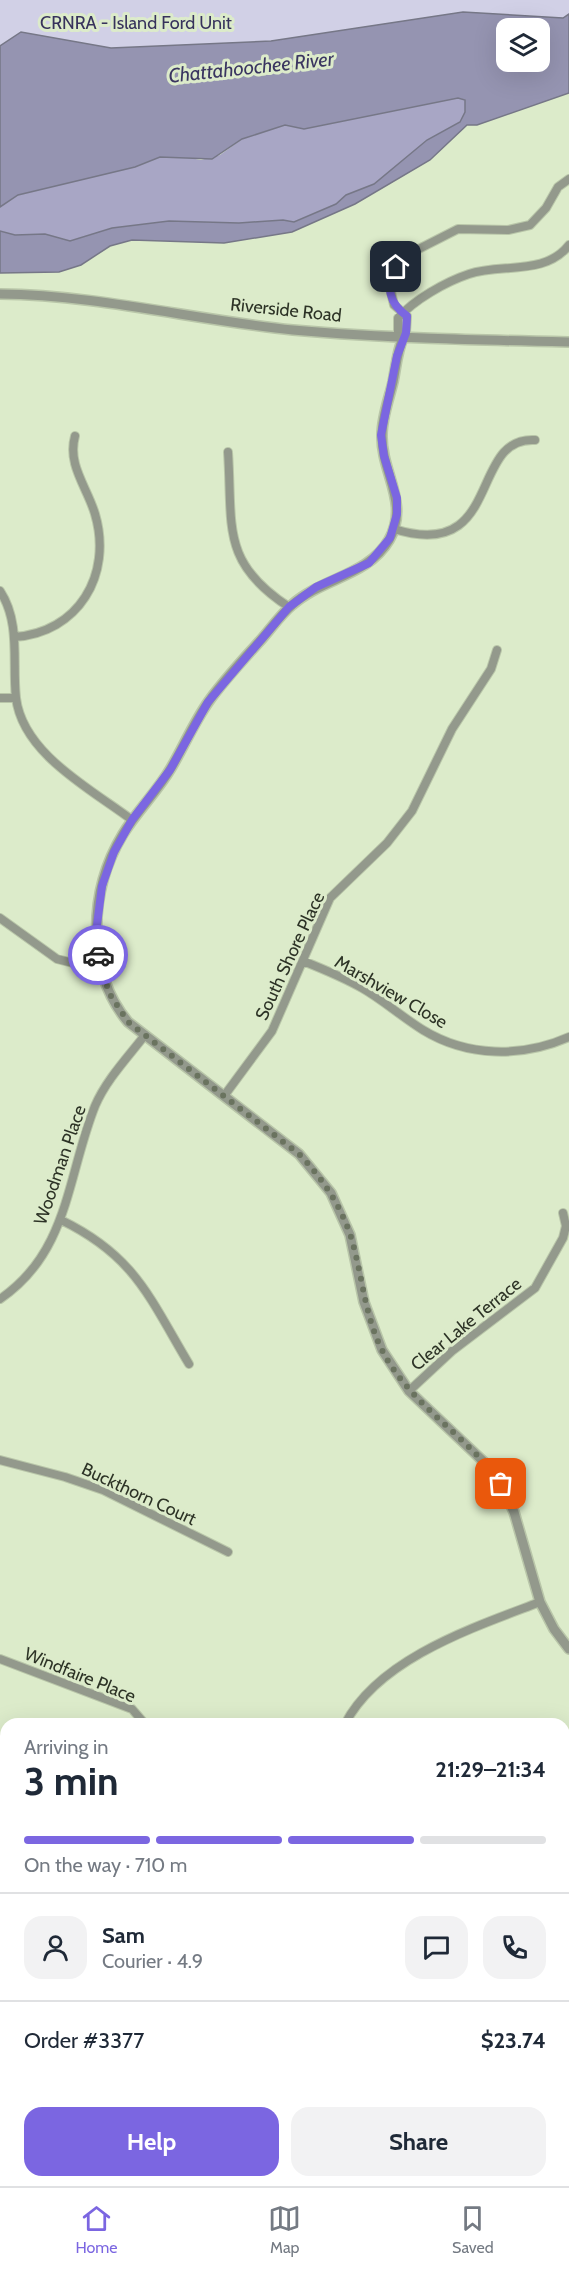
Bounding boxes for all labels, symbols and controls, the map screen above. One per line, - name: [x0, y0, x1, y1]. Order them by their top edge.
- park label: CRNRA - Island Ford Unit: [40, 12, 232, 34]
- map controls: [496, 18, 550, 72]
- button: layers: [496, 18, 550, 72]
- water label: Chattahoochee River: [167, 46, 336, 88]
- pin: [370, 241, 421, 292]
- icon: home: [379, 250, 412, 283]
- street label: Riverside Road: [229, 293, 343, 327]
- street label: South Shore Place: [251, 888, 329, 1024]
- courier: [68, 925, 128, 985]
- icon: car: [82, 939, 115, 972]
- street label: Marshview Close: [331, 951, 451, 1033]
- street label: Woodman Place: [29, 1102, 91, 1228]
- street label: Clear Lake Terrace: [406, 1273, 526, 1375]
- street label: Buckthorn Court: [78, 1458, 200, 1530]
- pin: [475, 1458, 526, 1509]
- icon: bag: [484, 1467, 517, 1500]
- street label: Windfaire Place: [21, 1643, 139, 1707]
- text: Arriving in: [24, 1735, 108, 1759]
- text: 21:29–21:34: [435, 1756, 546, 1783]
- text: 3 min: [24, 1757, 119, 1805]
- text: On the way · 710 m: [24, 1853, 187, 1877]
- button: person: [24, 1916, 87, 1979]
- button: chat: [405, 1916, 468, 1979]
- button: phone: [483, 1916, 546, 1979]
- text: Sam: [102, 1922, 145, 1949]
- text: Courier · 4.9: [102, 1949, 203, 1973]
- text: Order #3377: [24, 2027, 144, 2054]
- text: $23.74: [481, 2027, 546, 2054]
- button: Help: [24, 2107, 279, 2176]
- button: Share: [291, 2107, 546, 2176]
- tab: Home: [75, 2202, 118, 2257]
- tab: Map: [268, 2202, 301, 2257]
- tab: Saved: [452, 2202, 494, 2257]

